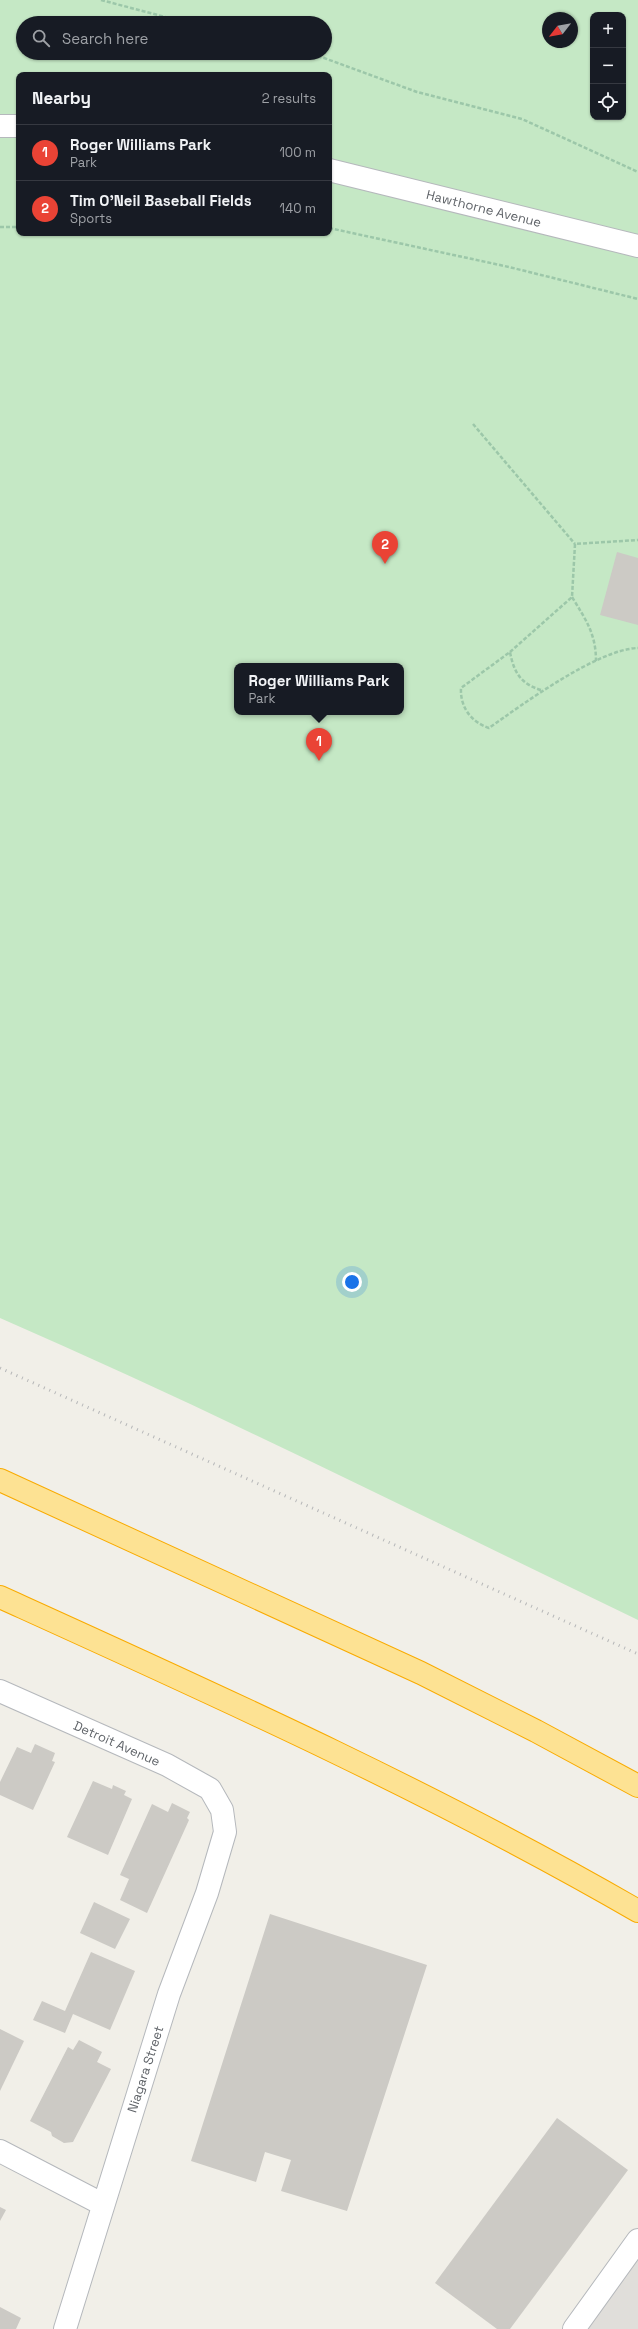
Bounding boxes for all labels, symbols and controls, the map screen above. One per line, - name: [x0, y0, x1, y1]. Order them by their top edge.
- north arrow: [542, 12, 578, 48]
- map controls: [590, 12, 626, 120]
- button: +: [590, 12, 626, 48]
- search box: [16, 16, 332, 60]
- icon: search: [30, 27, 52, 49]
- text: Search here: [62, 29, 148, 48]
- button: −: [590, 48, 626, 84]
- button: locate: [590, 84, 626, 120]
- text: Nearby: [32, 87, 91, 109]
- text: 2 results: [262, 90, 316, 107]
- text: Roger Williams Park: [70, 135, 211, 154]
- text: 1: [42, 144, 48, 161]
- text: 100 m: [279, 144, 316, 161]
- text: Park: [70, 154, 97, 171]
- street label: Hawthorne Avenue: [425, 186, 543, 231]
- text: Tim O'Neil Baseball Fields: [70, 191, 252, 210]
- text: 2: [41, 200, 49, 217]
- text: 140 m: [280, 200, 316, 217]
- text: Sports: [70, 210, 112, 227]
- pin: 2: [372, 531, 398, 564]
- popup: [234, 663, 404, 715]
- text: Roger Williams Park: [248, 671, 390, 690]
- text: Park: [248, 690, 275, 707]
- pin: 1: [306, 728, 332, 761]
- your location: [342, 1272, 362, 1292]
- street label: Detroit Avenue: [71, 1717, 163, 1770]
- street label: Niagara Street: [123, 2024, 167, 2115]

